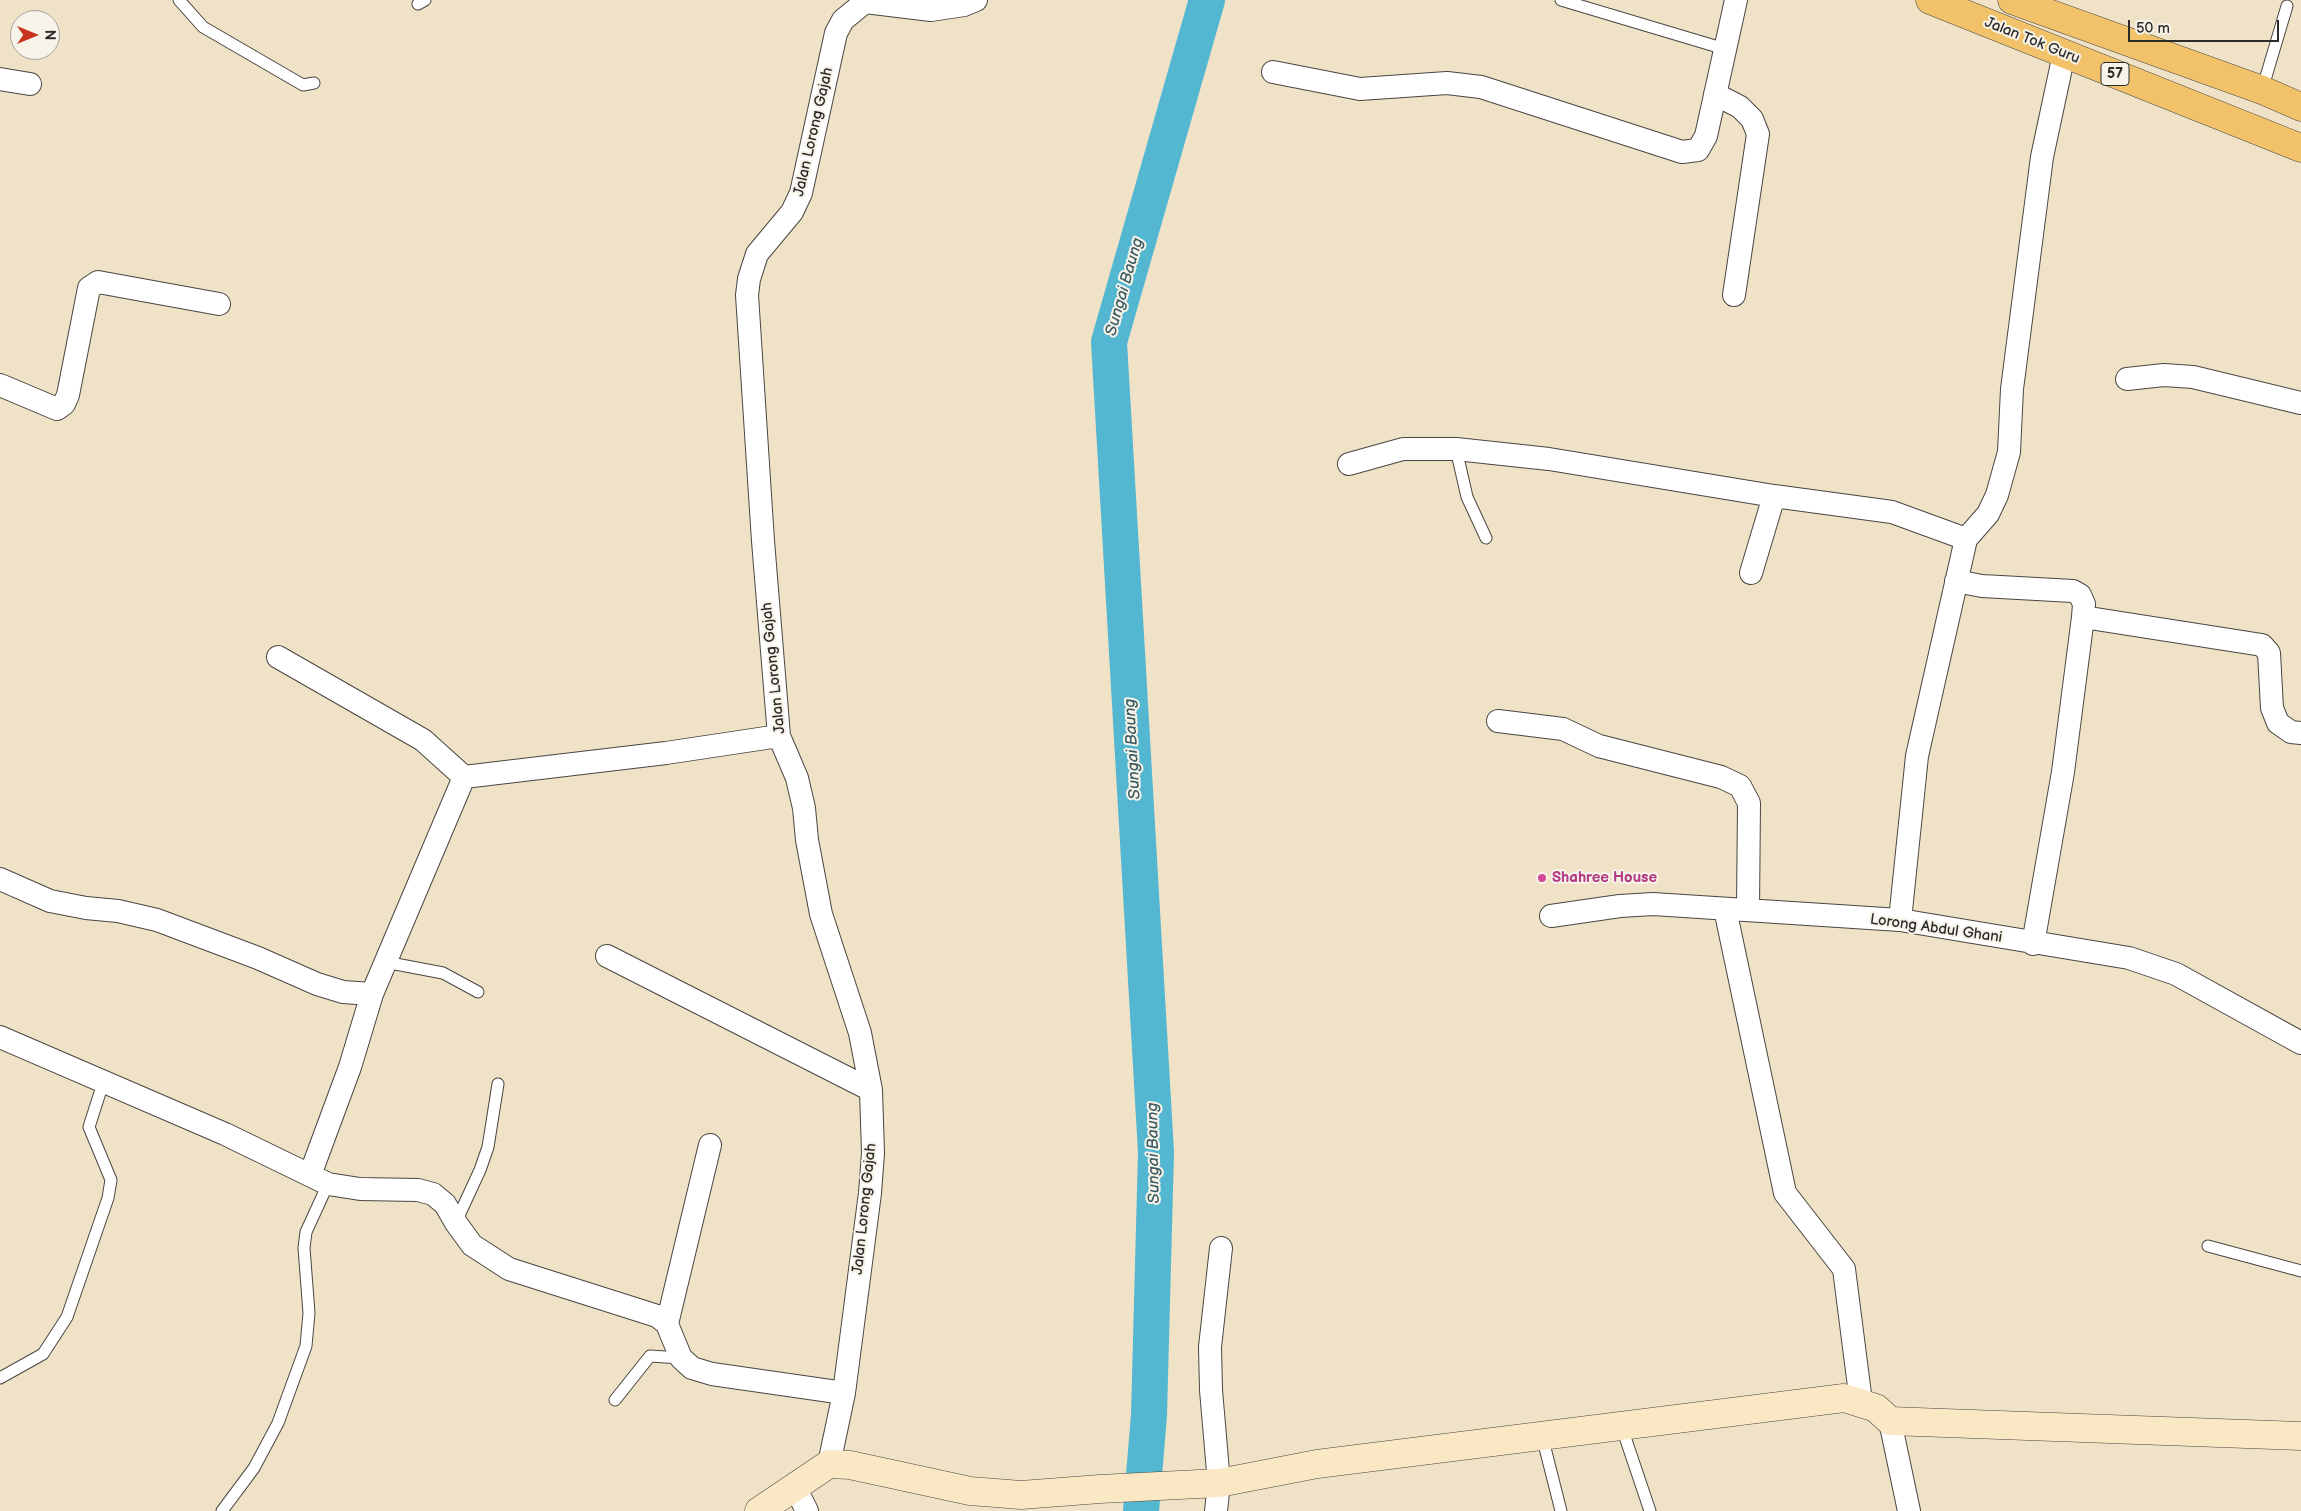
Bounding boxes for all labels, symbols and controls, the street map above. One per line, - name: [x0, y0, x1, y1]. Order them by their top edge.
- north arrow: [10, 10, 60, 60]
- scale bar: [2131, 10, 2282, 42]
- street label: Jalan Tok Guru: [1982, 14, 2082, 68]
- text: 50 m: [2136, 19, 2170, 38]
- text: N: [41, 30, 58, 40]
- road number: 57: [2101, 62, 2129, 86]
- street label: Jalan Lorong Gajah: [790, 66, 838, 198]
- water label: Sungai Baung: [1102, 236, 1148, 338]
- street label: Jalan Lorong Gajah: [758, 601, 790, 735]
- water label: Sungai Baung: [1121, 698, 1145, 800]
- place label: Shahree House: [1552, 869, 1657, 887]
- marker: Shahree House: [1536, 872, 1548, 884]
- street label: Lorong Abdul Ghani: [1869, 911, 2003, 947]
- water label: Sungai Baung: [1144, 1102, 1164, 1204]
- street label: Jalan Lorong Gajah: [849, 1142, 881, 1276]

